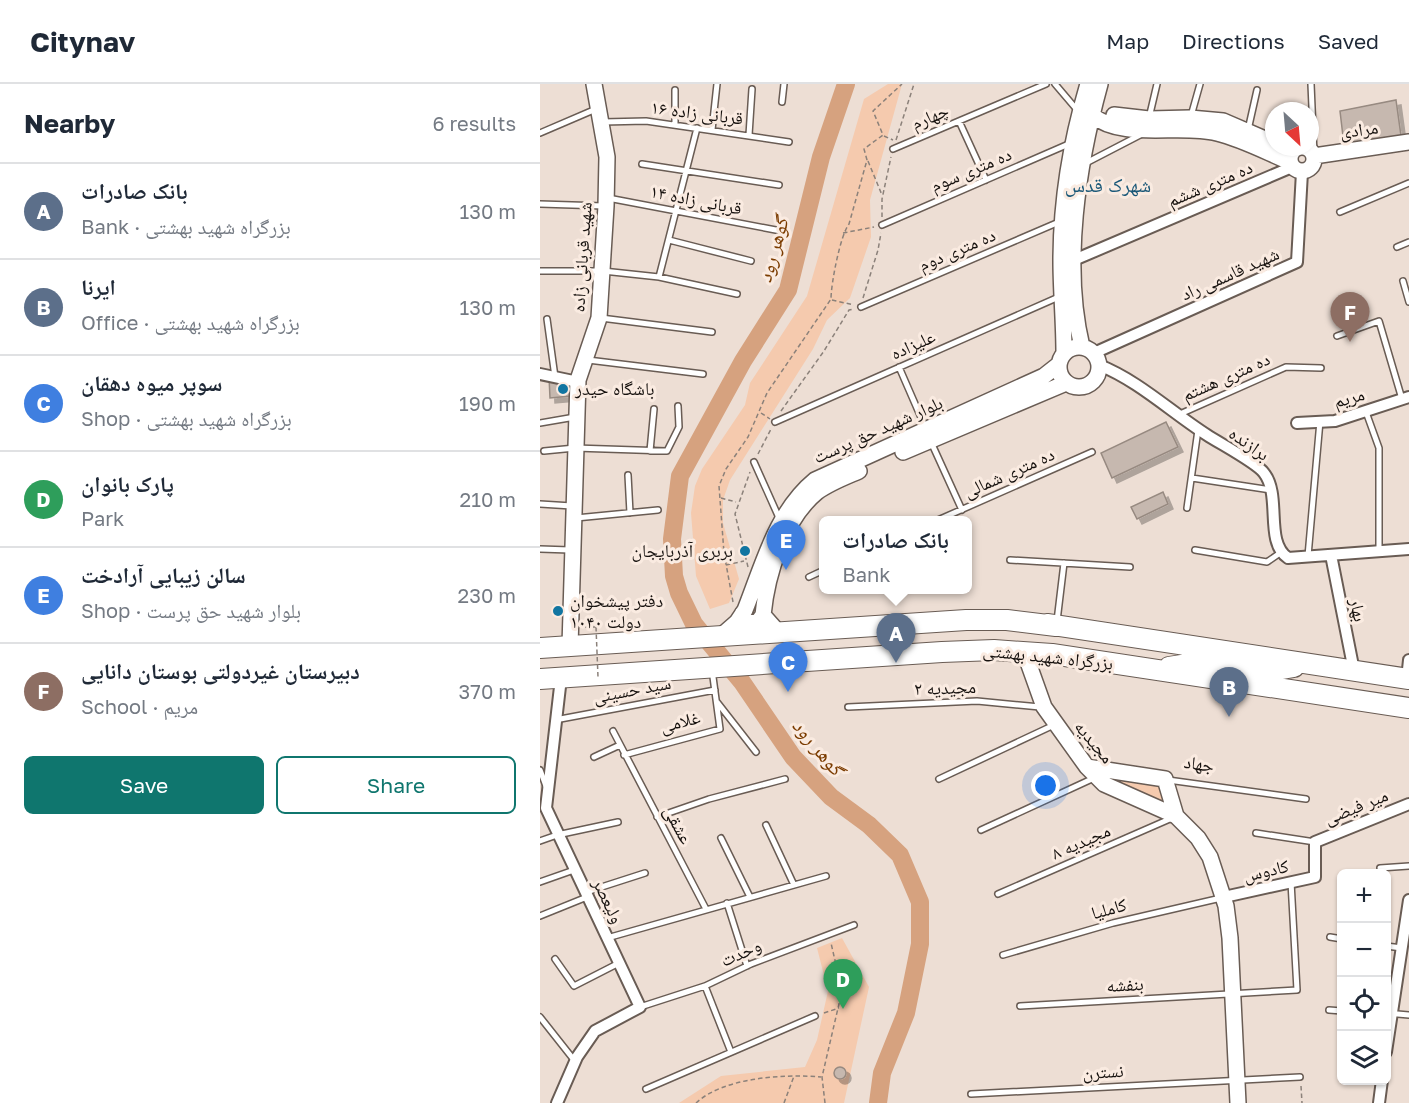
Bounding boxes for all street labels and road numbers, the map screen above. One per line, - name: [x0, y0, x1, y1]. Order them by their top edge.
- street label: قربانی زاده ۱۶: [650, 95, 745, 130]
- street label: چهارم: [908, 98, 952, 136]
- street label: مرادی: [1338, 115, 1380, 144]
- street label: ده متری سوم: [927, 142, 1015, 198]
- street label: ده متری ششم: [1164, 155, 1256, 213]
- street label: قربانی زاده ۱۴: [648, 179, 744, 220]
- street label: شهید قربانی زاده: [566, 201, 597, 313]
- street label: ده متری دوم: [915, 223, 999, 277]
- street label: شهید قاسمی راد: [1177, 242, 1283, 305]
- street label: علیزاده: [887, 325, 938, 364]
- street label: ده متری هشتم: [1178, 347, 1274, 407]
- street label: مریم: [1331, 382, 1367, 414]
- street label: بلوار شهید حق پرست: [810, 391, 946, 468]
- street label: برازنده: [1225, 421, 1274, 465]
- street label: ده متری شمالی: [960, 442, 1058, 503]
- street label: بهار: [1345, 595, 1372, 624]
- street label: بزرگراه شهید بهشتی: [982, 638, 1114, 675]
- street label: سید حسینی: [591, 671, 673, 708]
- street label: مجیدیه ۲: [914, 675, 976, 699]
- street label: غلامی: [657, 705, 702, 738]
- street label: مجیدیه: [1070, 715, 1119, 768]
- street label: جهاد: [1183, 750, 1216, 776]
- street label: میر فیضی: [1321, 783, 1391, 830]
- street label: عشقی: [659, 802, 698, 848]
- street label: مجیدیه ۸: [1048, 818, 1114, 864]
- street label: کادوس: [1241, 854, 1291, 887]
- street label: ولیعصر: [588, 874, 629, 927]
- street label: کاملیا: [1089, 893, 1129, 924]
- street label: وحدت: [717, 933, 764, 971]
- street label: بنفشه: [1106, 972, 1144, 997]
- street label: نسترن: [1082, 1059, 1124, 1084]

